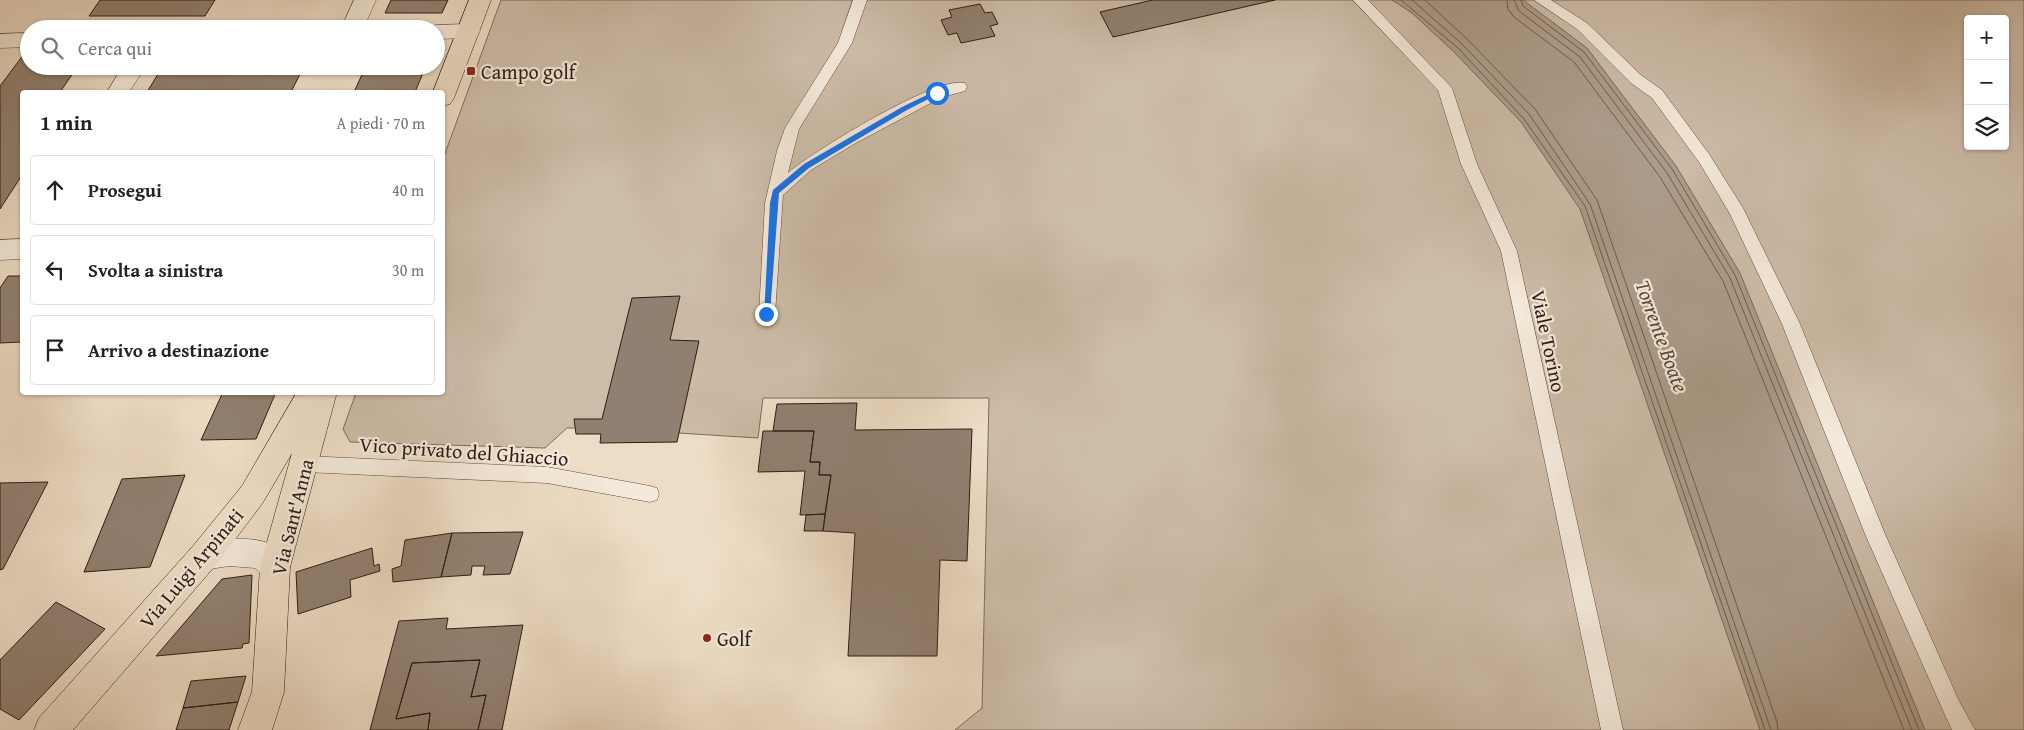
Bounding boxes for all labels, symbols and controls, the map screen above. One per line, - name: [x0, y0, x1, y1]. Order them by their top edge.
- map controls: [1964, 15, 2009, 150]
- button: +: [1964, 15, 2009, 60]
- search box: [20, 20, 445, 75]
- icon: search: [38, 34, 66, 62]
- text: Cerca qui: [78, 34, 152, 62]
- place label: Campo golf: [481, 57, 578, 86]
- button: −: [1964, 60, 2009, 105]
- marker: Campo golf: [465, 65, 477, 77]
- route start: [926, 82, 949, 105]
- button: layers: [1964, 105, 2009, 150]
- text: 1 min: [40, 107, 92, 138]
- text: A piedi · 70 m: [336, 111, 425, 135]
- icon: ahead: [41, 176, 69, 204]
- text: Prosegui: [88, 176, 162, 204]
- text: 40 m: [392, 178, 424, 202]
- icon: left: [41, 256, 69, 284]
- text: Svolta a sinistra: [88, 256, 223, 284]
- text: 30 m: [392, 258, 424, 282]
- water label: Torrente Boate: [1627, 276, 1697, 396]
- street label: Viale Torino: [1524, 287, 1574, 395]
- route end: [755, 303, 778, 326]
- icon: arrive: [41, 336, 69, 364]
- text: Arrivo a destinazione: [88, 336, 269, 364]
- street label: Vico privato del Ghiaccio: [359, 429, 569, 473]
- street label: Via Sant'Anna: [264, 455, 321, 578]
- street label: Via Luigi Arpinati: [132, 501, 250, 634]
- place label: Golf: [717, 624, 754, 653]
- marker: Golf: [701, 632, 713, 644]

